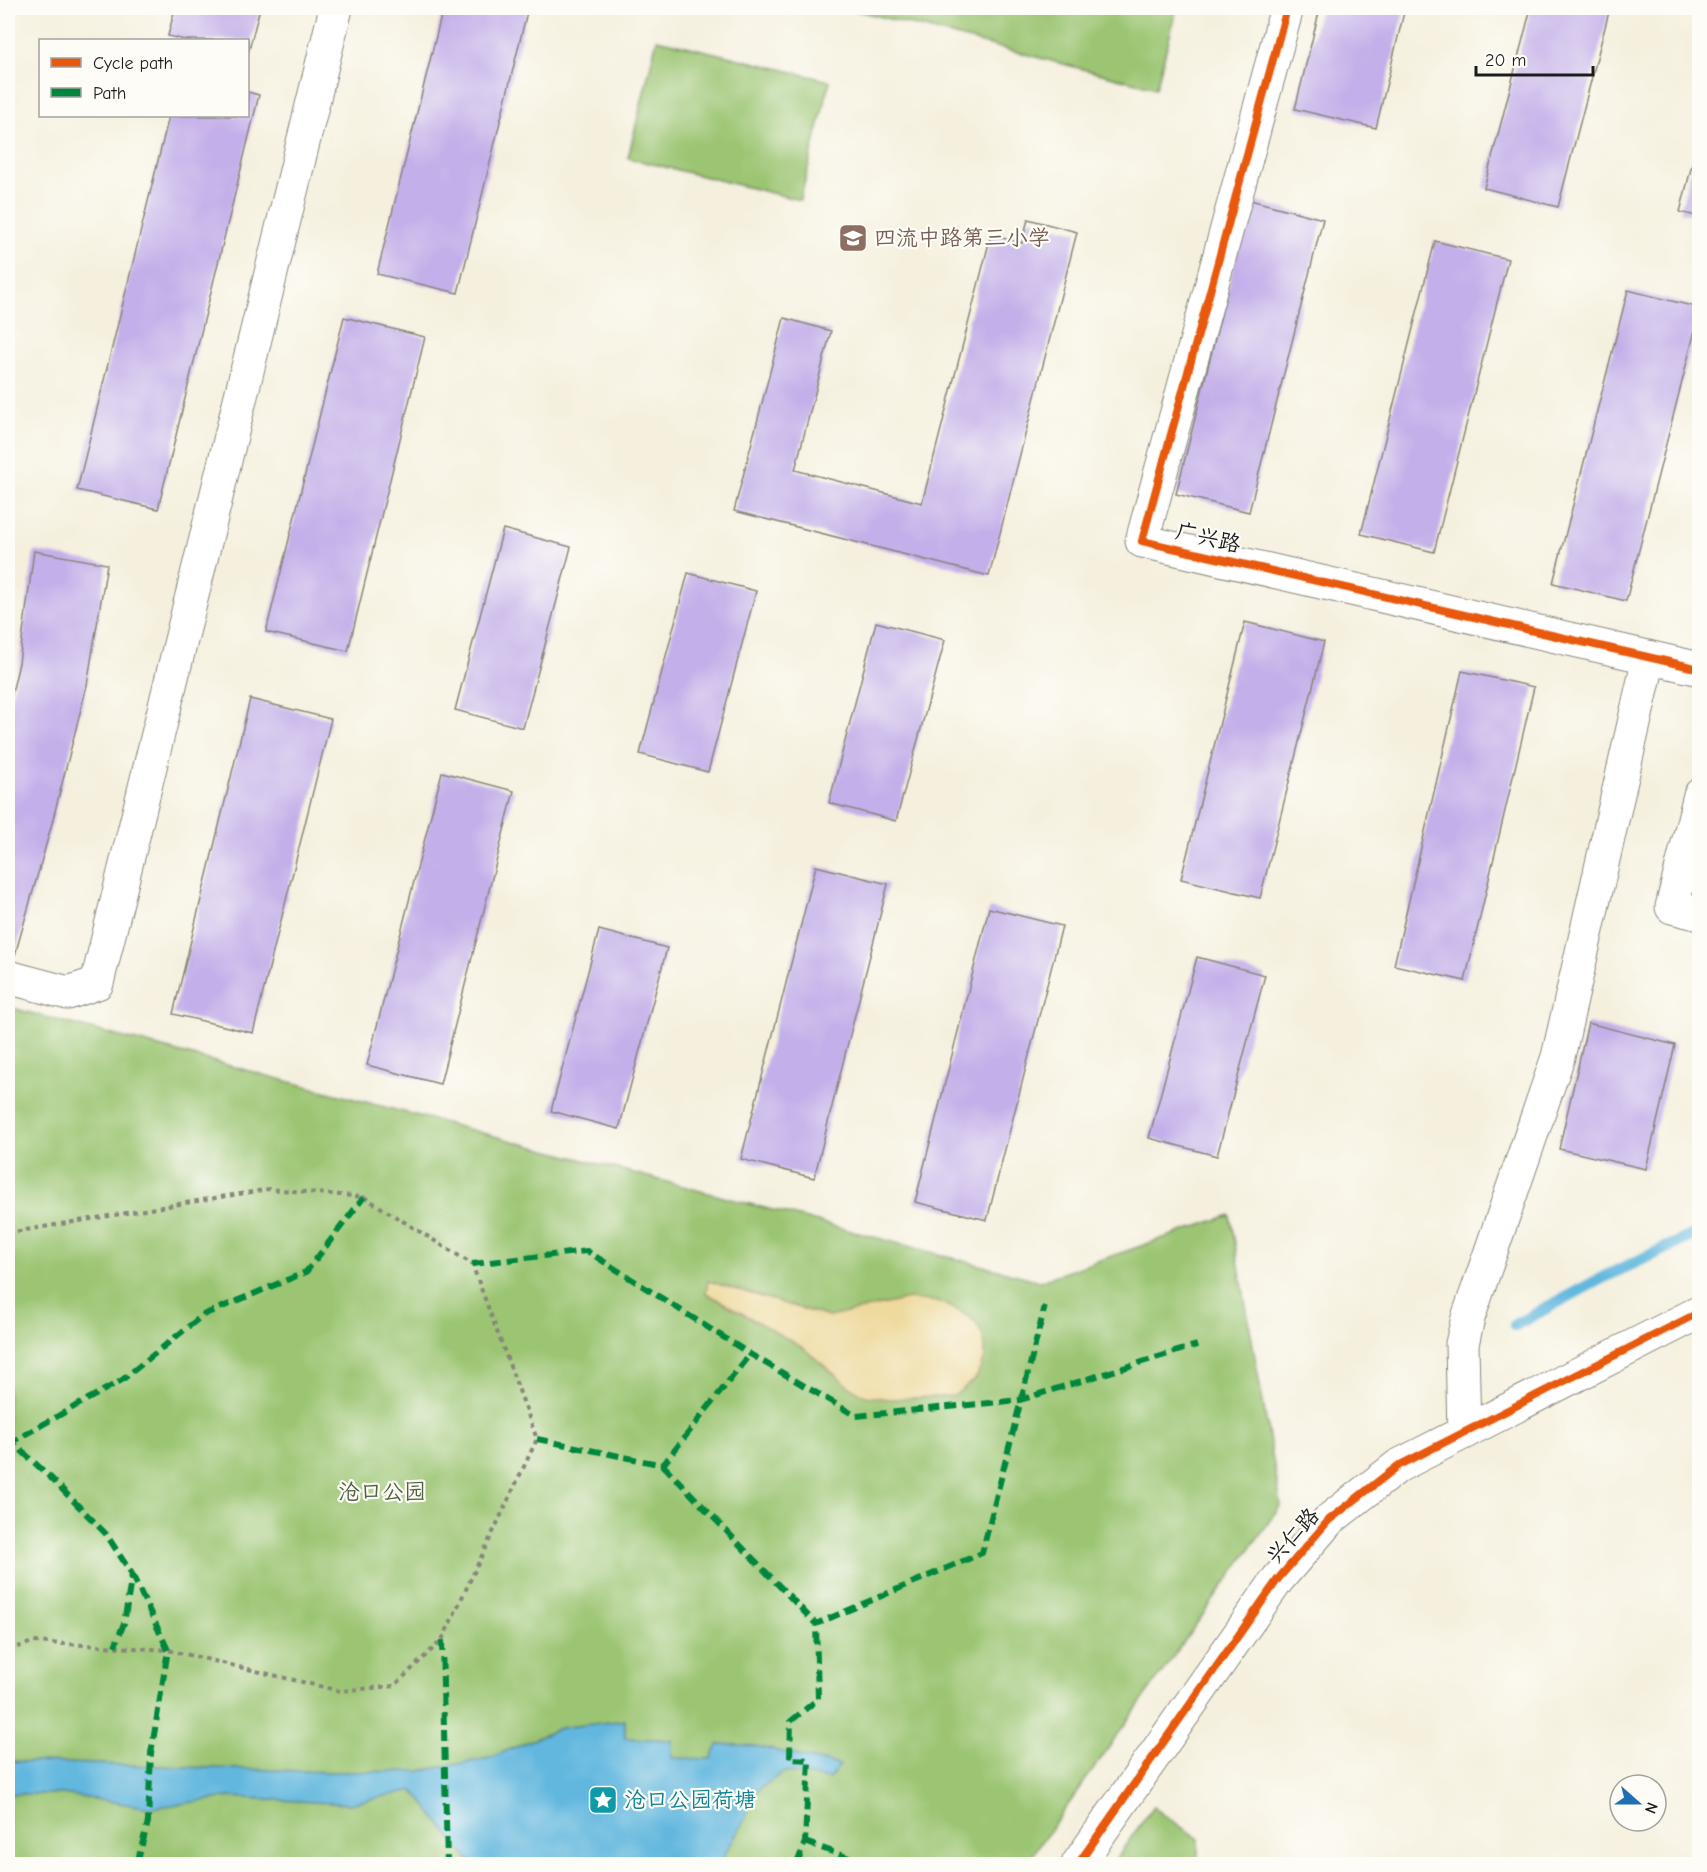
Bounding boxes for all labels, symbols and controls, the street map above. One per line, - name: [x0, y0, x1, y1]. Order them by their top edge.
- legend: [39, 39, 249, 117]
- scale bar: [1476, 39, 1593, 77]
- text: 20 m: [1485, 50, 1526, 71]
- text: Cycle path: [93, 53, 173, 74]
- text: Path: [93, 83, 126, 104]
- school or university icon: 四流中路第三小学: [837, 222, 869, 254]
- place label: 四流中路第三小学: [874, 225, 1050, 251]
- street label: 广兴路: [1173, 518, 1243, 558]
- park label: 沧口公园: [338, 1479, 426, 1505]
- street label: 兴仁路: [1261, 1503, 1325, 1569]
- north arrow: [1608, 1773, 1668, 1833]
- place icon: 沧口公园荷塘: [587, 1784, 619, 1816]
- place label: 沧口公园荷塘: [624, 1787, 756, 1813]
- text: N: [1641, 1800, 1661, 1816]

